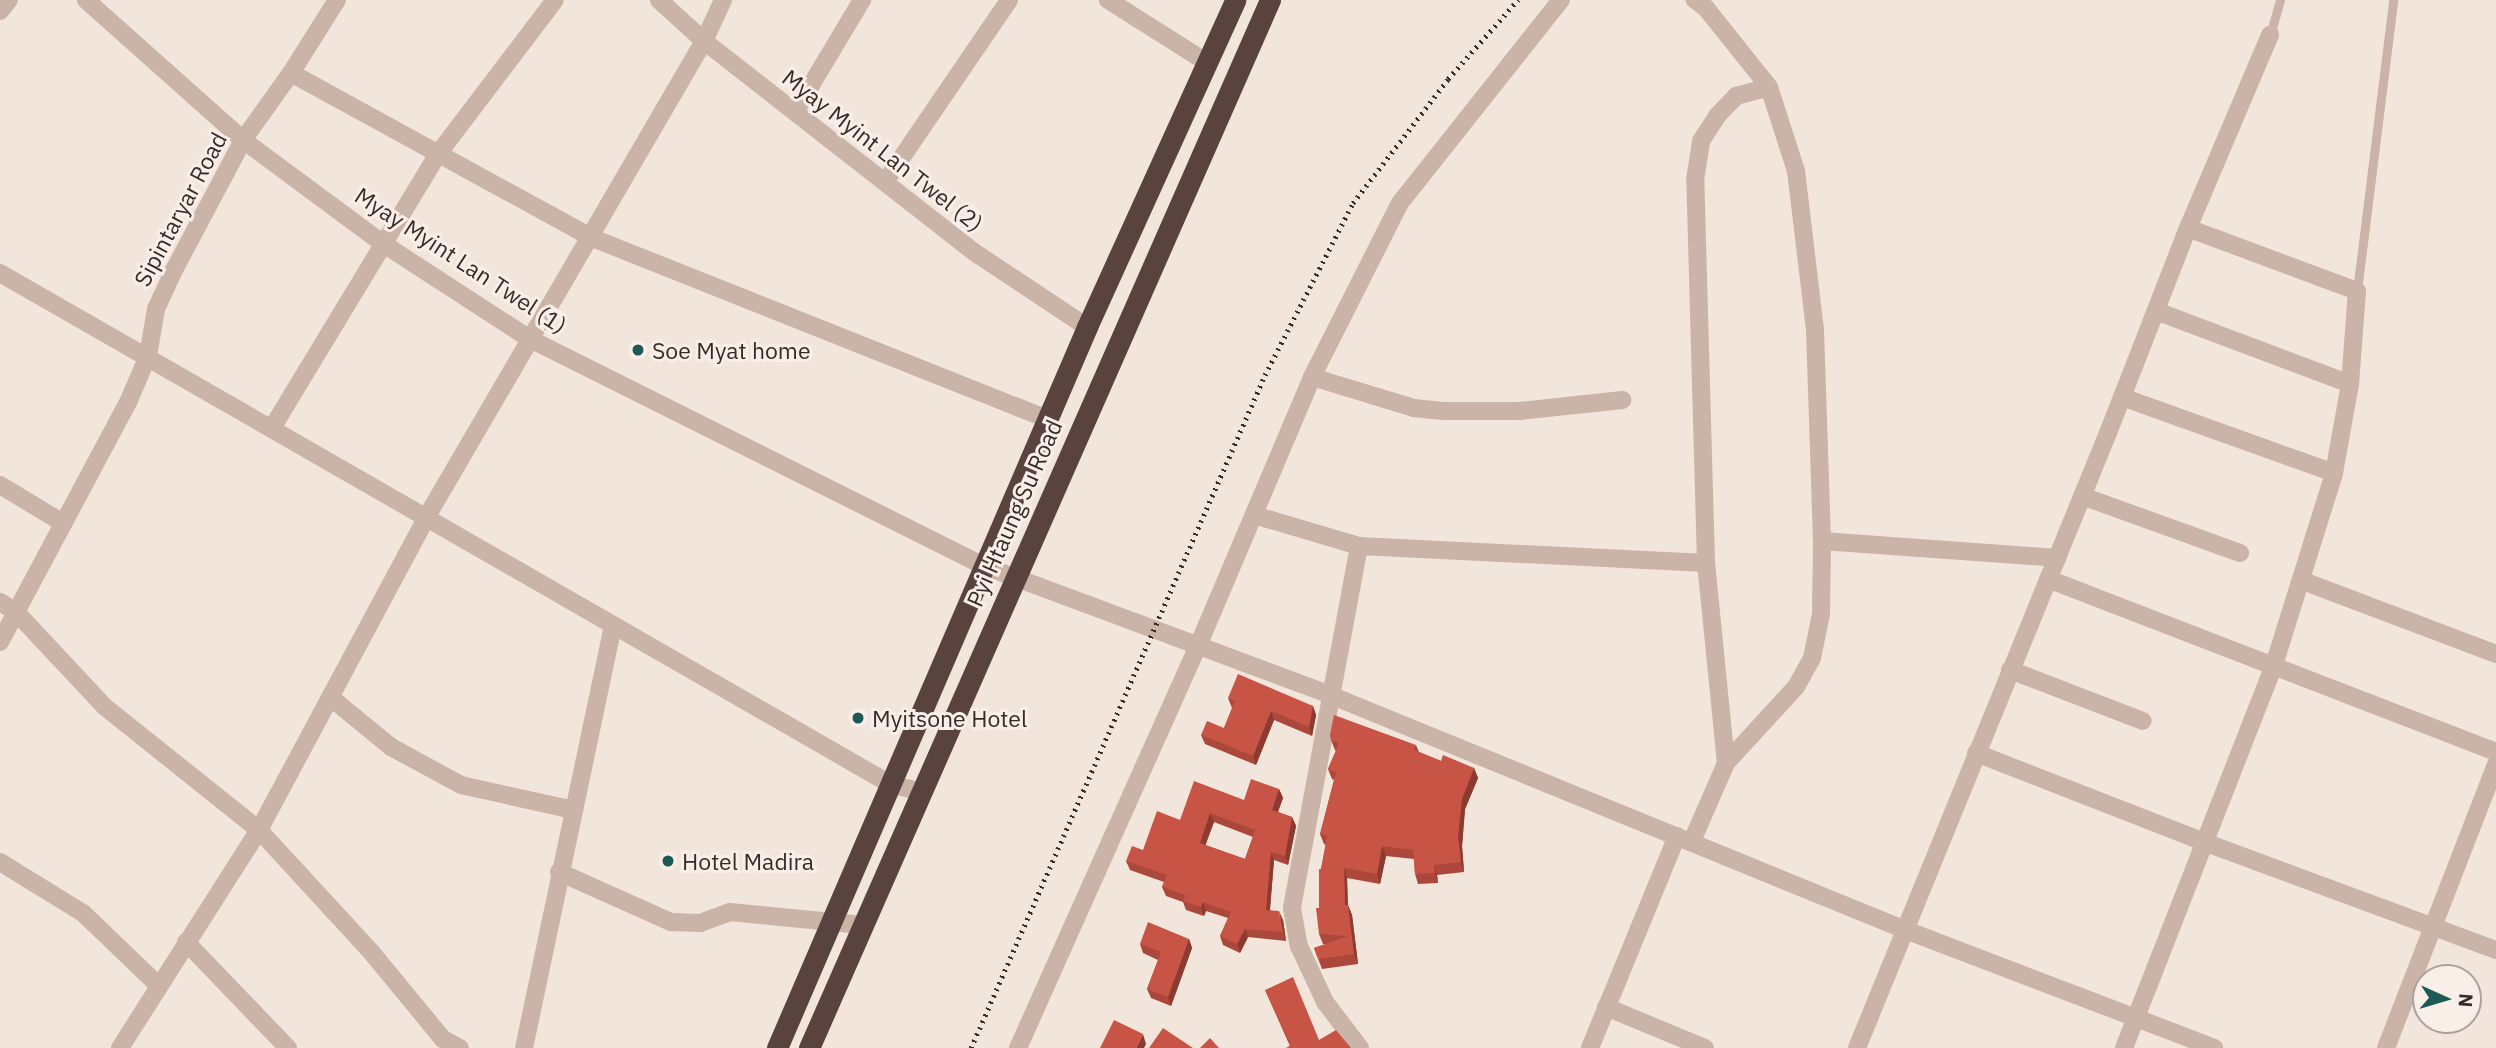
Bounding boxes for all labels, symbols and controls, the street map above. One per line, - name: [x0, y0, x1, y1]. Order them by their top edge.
- street label: Myay Myint Lan Twel (2): [777, 63, 989, 237]
- street label: Sipintaryar Road: [128, 127, 232, 291]
- street label: Myay Myint Lan Twel (1): [350, 181, 572, 339]
- place label: Soe Myat home: [652, 336, 811, 364]
- marker: Soe Myat home: [630, 342, 646, 358]
- street label: Pyi Htaung Su Road: [960, 415, 1068, 611]
- place label: Myitsone Hotel: [872, 704, 1027, 732]
- marker: Myitsone Hotel: [850, 710, 866, 726]
- place label: Hotel Madira: [682, 847, 814, 875]
- marker: Hotel Madira: [660, 853, 676, 869]
- north arrow: [2412, 964, 2482, 1034]
- text: N: [2454, 993, 2478, 1008]

